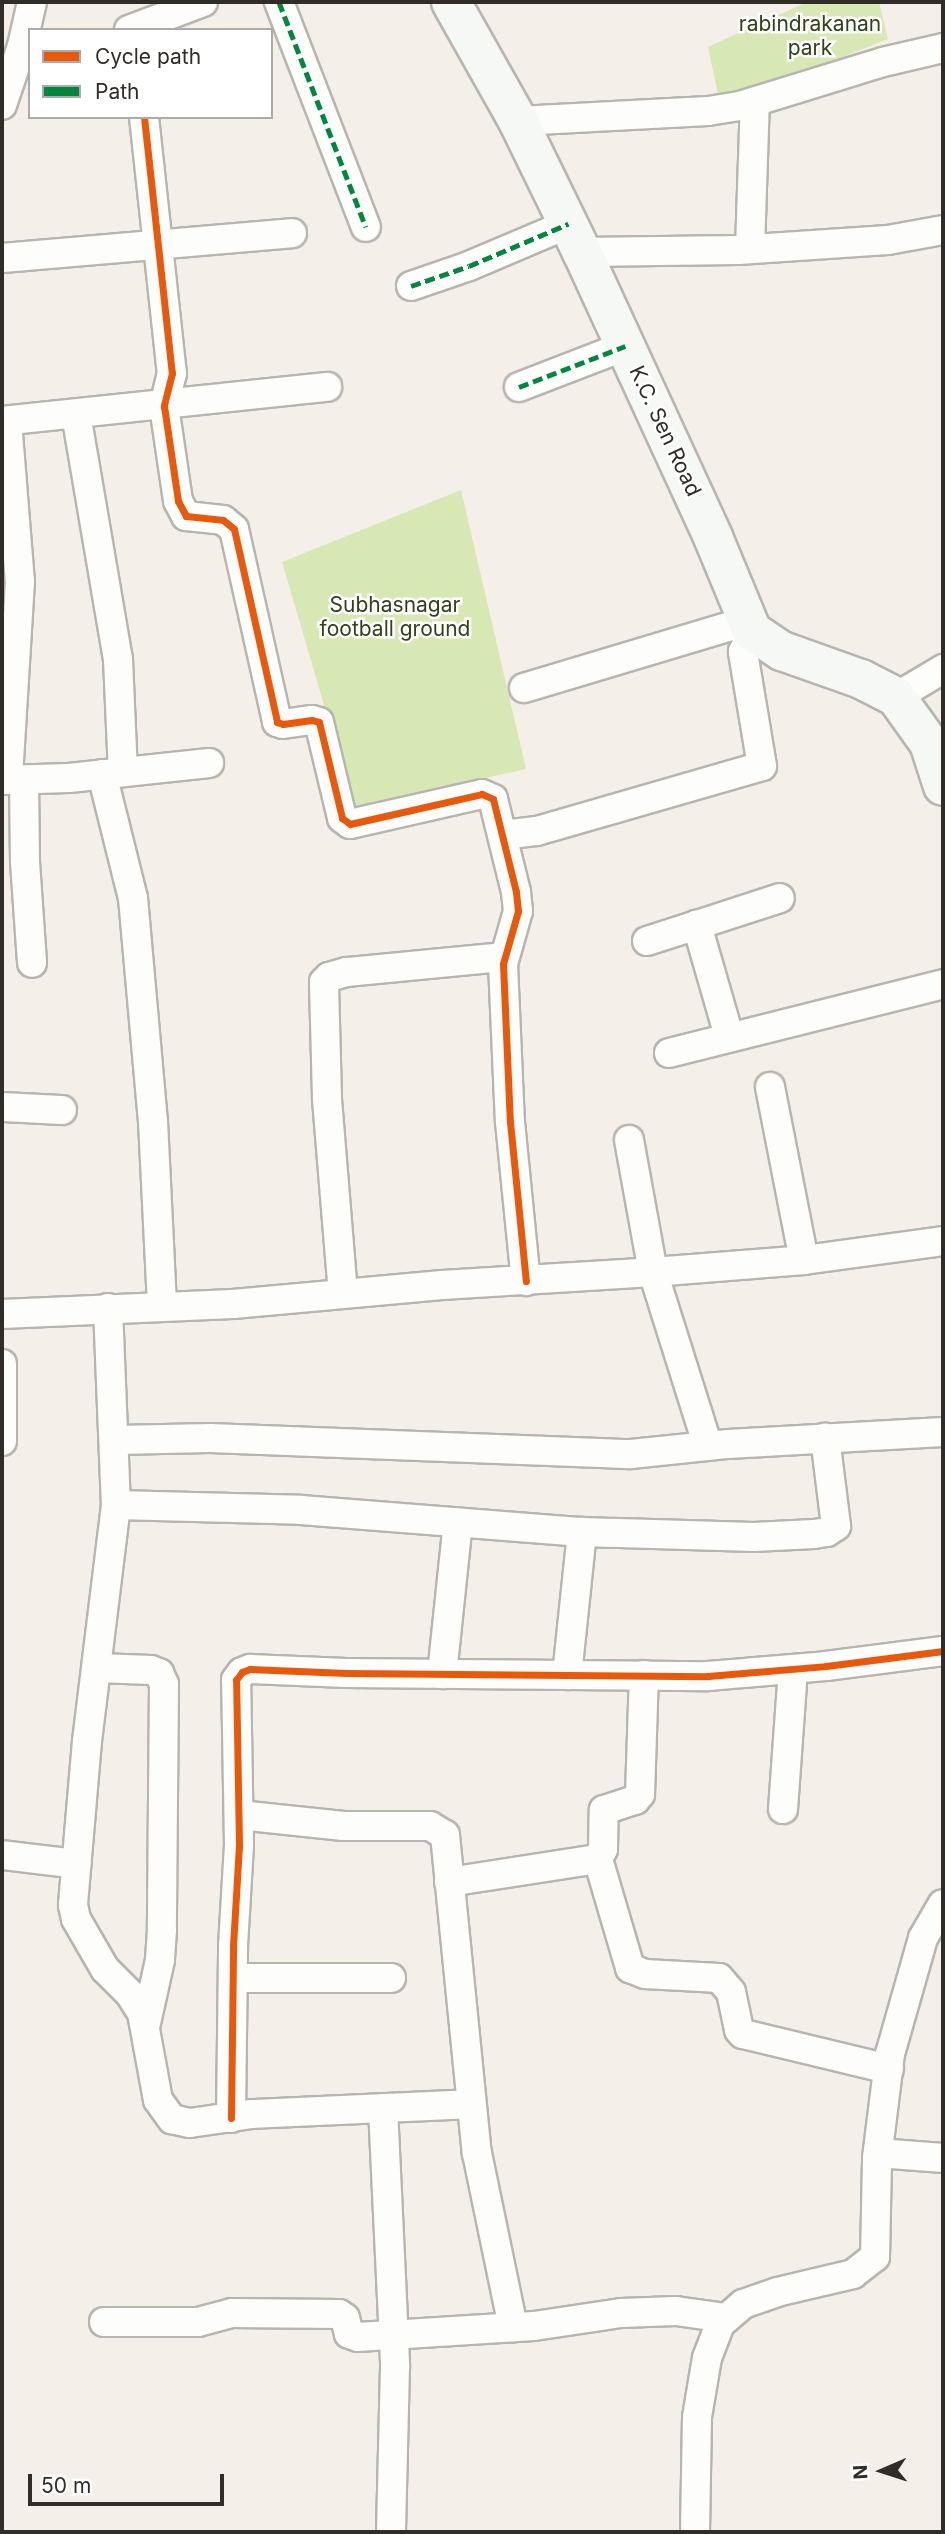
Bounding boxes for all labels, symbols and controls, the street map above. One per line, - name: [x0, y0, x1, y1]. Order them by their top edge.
- park label: rabindrakanan park: [739, 11, 881, 61]
- legend: [28, 28, 273, 119]
- text: Cycle path: [95, 44, 201, 69]
- text: Path: [95, 79, 140, 104]
- street label: K.C. Sen Road: [624, 362, 706, 500]
- park label: Subhasnagar football ground: [320, 592, 470, 642]
- north arrow: [847, 2436, 917, 2506]
- scale bar: [32, 2460, 228, 2504]
- text: N: [849, 2464, 872, 2480]
- text: 50 m: [41, 2473, 91, 2498]

